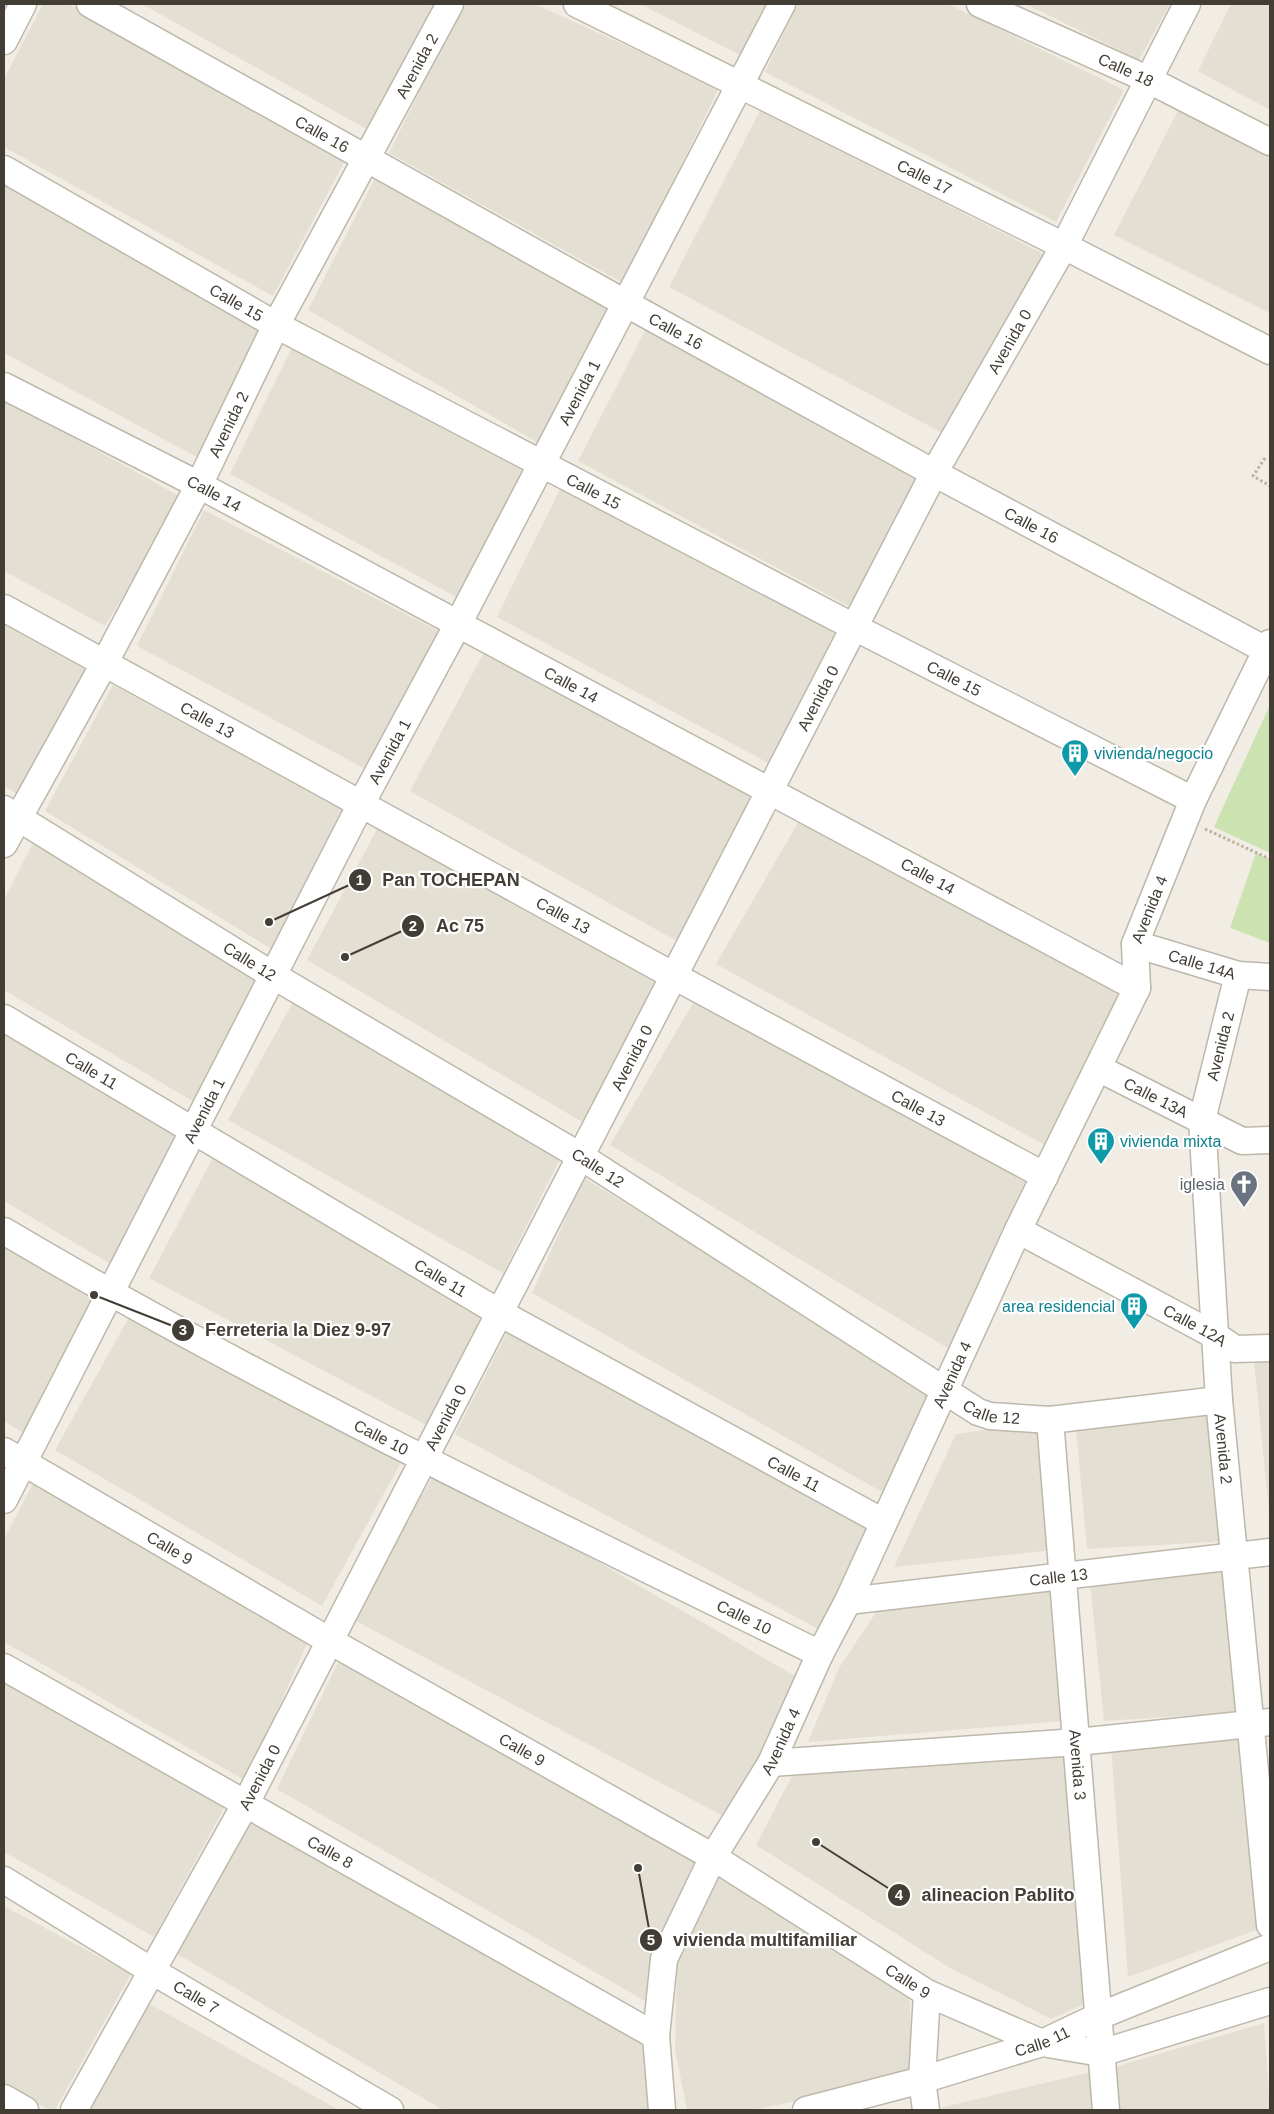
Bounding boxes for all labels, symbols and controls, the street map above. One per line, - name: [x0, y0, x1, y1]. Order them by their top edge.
- street label: Avenida 2: [393, 31, 441, 101]
- street label: Calle 18: [1095, 50, 1156, 90]
- street label: Calle 16: [292, 112, 352, 156]
- street label: Calle 17: [894, 156, 954, 198]
- street label: Calle 15: [207, 281, 266, 325]
- street label: Avenida 0: [985, 307, 1035, 377]
- street label: Calle 16: [646, 310, 706, 353]
- street label: Avenida 1: [556, 357, 603, 428]
- street label: Avenida 2: [206, 389, 252, 460]
- street label: Calle 15: [563, 470, 624, 513]
- street label: Calle 14: [184, 472, 244, 515]
- street label: Calle 16: [1001, 504, 1061, 547]
- street label: Calle 15: [924, 658, 984, 699]
- street label: Avenida 0: [794, 663, 842, 734]
- street label: Calle 14: [541, 664, 601, 706]
- street label: Calle 13: [177, 699, 237, 742]
- street label: Avenida 1: [365, 716, 414, 787]
- building icon: vivienda/negocio: [1060, 738, 1090, 777]
- place label: vivienda/negocio: [1094, 745, 1213, 762]
- street label: Calle 14: [898, 855, 958, 898]
- callout: Pan TOCHEPAN: [348, 864, 530, 897]
- text: Pan TOCHEPAN: [382, 870, 520, 890]
- text: 1: [356, 871, 364, 888]
- street label: Avenida 4: [1128, 873, 1171, 946]
- street label: Calle 13: [533, 894, 593, 937]
- callout: Ac 75: [401, 909, 494, 942]
- text: Ac 75: [436, 916, 484, 936]
- text: 2: [409, 917, 417, 934]
- street label: Calle 12: [220, 939, 279, 984]
- street label: Calle 14A: [1166, 947, 1238, 983]
- street label: Avenida 2: [1204, 1010, 1237, 1083]
- street label: Avenida 0: [608, 1022, 656, 1093]
- street label: Calle 11: [62, 1049, 121, 1093]
- street label: Avenida 1: [181, 1075, 228, 1146]
- street label: Calle 13A: [1121, 1075, 1191, 1121]
- street label: Calle 13: [888, 1087, 948, 1130]
- building icon: vivienda mixta: [1086, 1126, 1116, 1165]
- place label: vivienda mixta: [1120, 1133, 1221, 1150]
- street label: Calle 12: [569, 1145, 627, 1191]
- church icon: iglesia: [1229, 1169, 1259, 1208]
- place label: iglesia: [1180, 1176, 1225, 1193]
- street label: Calle 11: [411, 1256, 470, 1300]
- building icon: area residencial: [1119, 1291, 1149, 1330]
- place label: area residencial: [1002, 1298, 1115, 1315]
- street label: Calle 12A: [1160, 1301, 1230, 1350]
- callout: Ferreteria la Diez 9-97: [170, 1313, 401, 1346]
- text: Ferreteria la Diez 9-97: [205, 1320, 391, 1340]
- text: 3: [179, 1321, 187, 1338]
- street label: Avenida 4: [930, 1339, 975, 1410]
- street label: Avenida 0: [422, 1382, 470, 1453]
- street label: Calle 12: [960, 1397, 1021, 1427]
- street label: Avenida 2: [1211, 1413, 1235, 1485]
- street label: Calle 10: [351, 1417, 411, 1458]
- street label: Calle 11: [764, 1453, 823, 1495]
- street label: Calle 9: [144, 1528, 196, 1568]
- street label: Calle 13: [1028, 1565, 1089, 1589]
- street label: Calle 10: [714, 1597, 774, 1638]
- street label: Avenida 4: [758, 1706, 804, 1778]
- street label: Avenida 3: [1066, 1729, 1089, 1801]
- street label: Calle 9: [496, 1730, 548, 1770]
- street label: Avenida 0: [236, 1742, 284, 1813]
- street label: Calle 8: [304, 1832, 356, 1872]
- callout: alineacion Pablito: [886, 1878, 1084, 1911]
- text: alineacion Pablito: [921, 1885, 1075, 1905]
- text: 4: [895, 1886, 904, 1903]
- callout: vivienda multifamiliar: [638, 1923, 867, 1956]
- text: vivienda multifamiliar: [673, 1930, 857, 1950]
- text: 5: [647, 1931, 655, 1948]
- street label: Calle 9: [882, 1961, 933, 2002]
- street label: Calle 7: [170, 1977, 222, 2017]
- street label: Calle 11: [1013, 2023, 1073, 2060]

